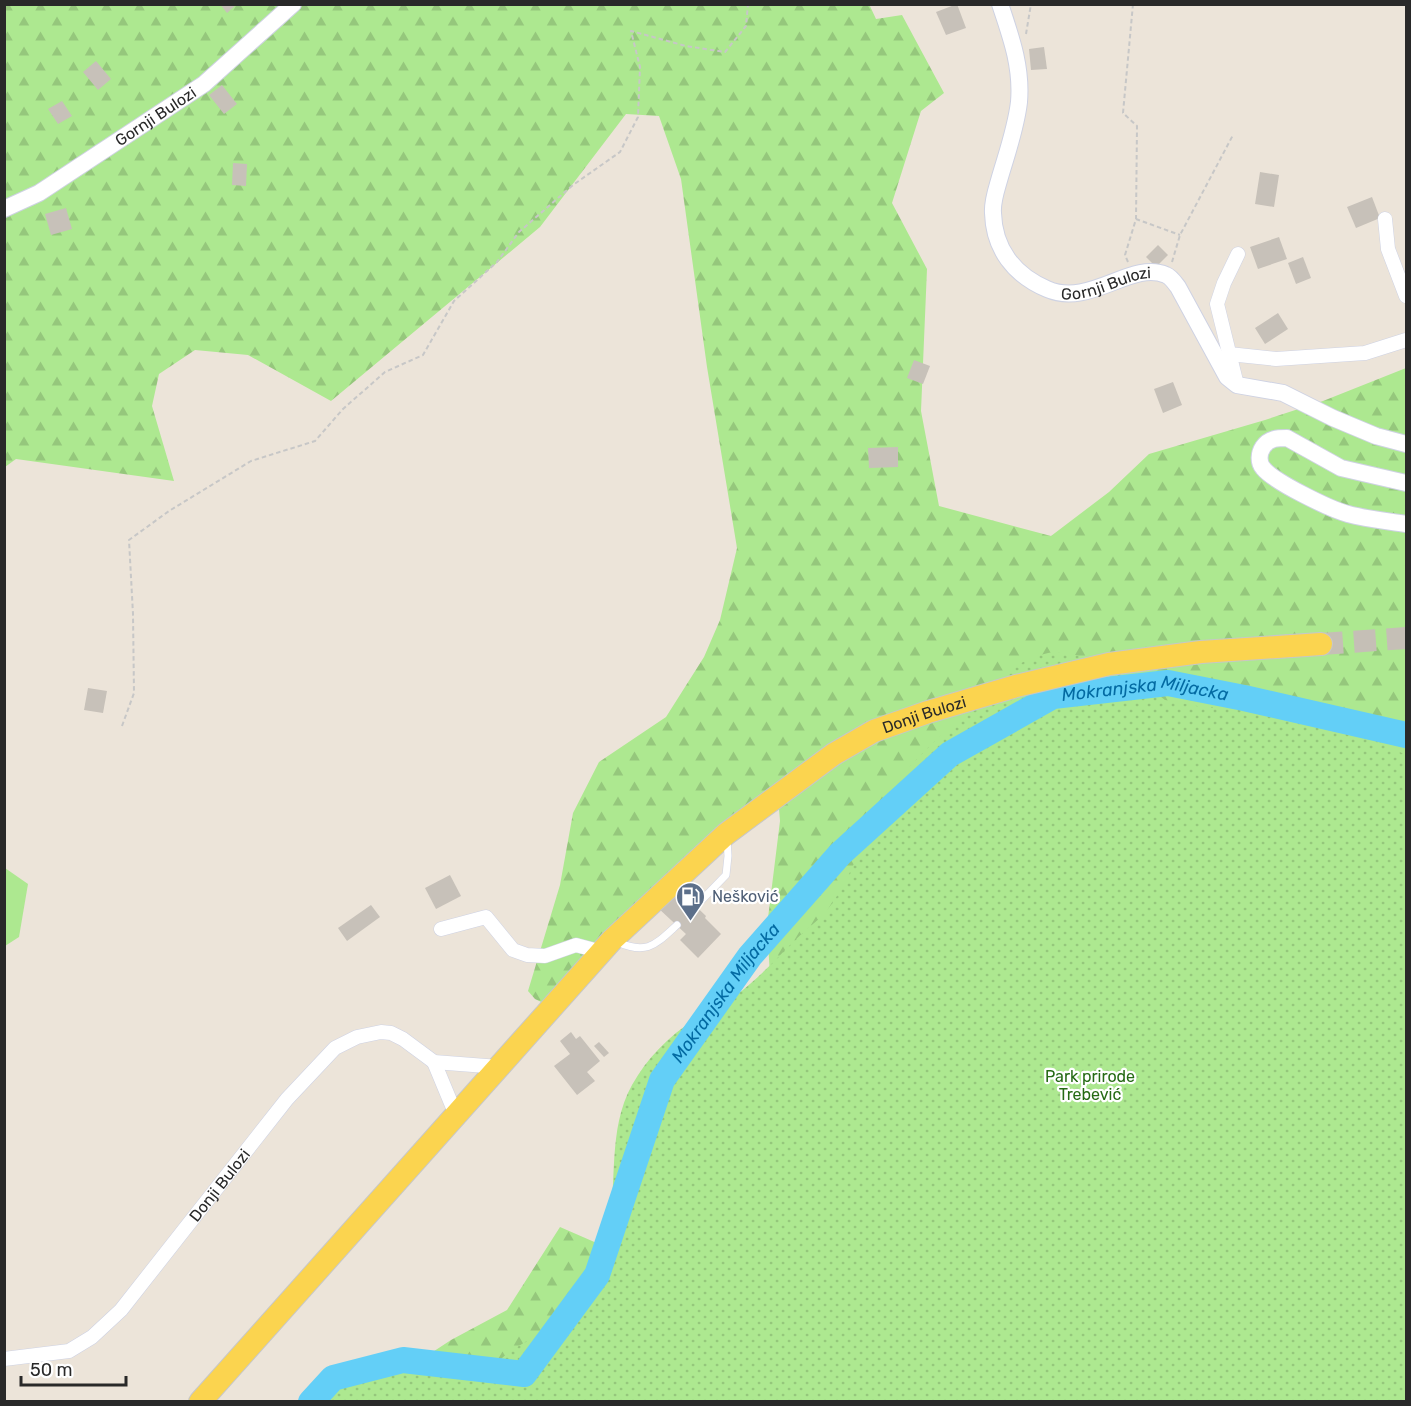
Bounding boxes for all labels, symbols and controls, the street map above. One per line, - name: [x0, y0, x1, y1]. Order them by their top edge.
- street label: Gornji Bulozi: [111, 83, 200, 150]
- street label: Gornji Bulozi: [1061, 263, 1151, 303]
- water label: Mokranjska Miljacka: [1060, 671, 1231, 706]
- street label: Donji Bulozi: [880, 692, 968, 737]
- fuel station icon: Nešković: [675, 880, 707, 922]
- place label: Nešković: [712, 887, 779, 906]
- water label: Mokranjska Miljacka: [667, 918, 785, 1067]
- park label: Park prirode Trebević: [1045, 1067, 1135, 1104]
- street label: Donji Bulozi: [185, 1145, 254, 1225]
- scale bar: [21, 1349, 126, 1387]
- text: 50 m: [30, 1359, 73, 1381]

